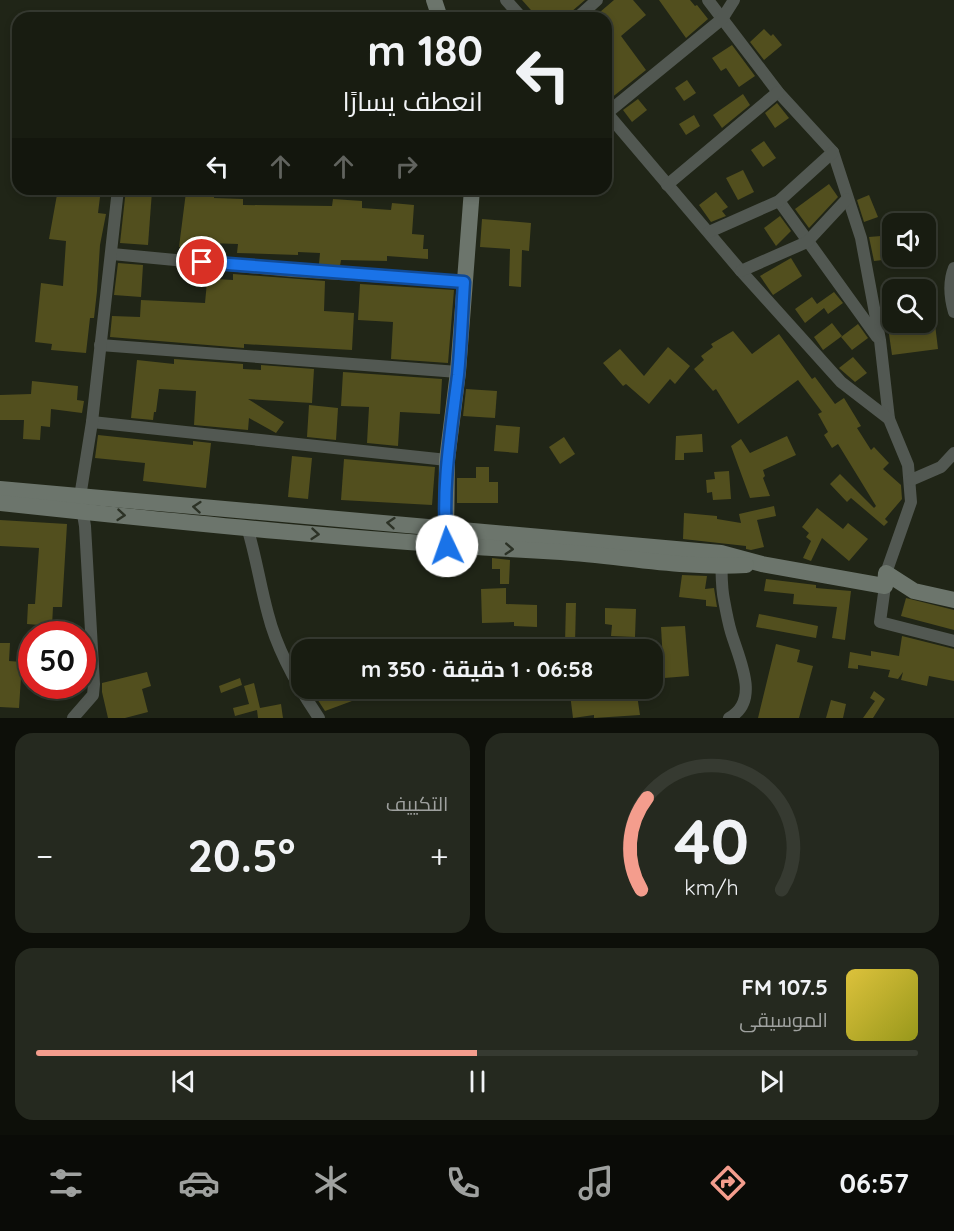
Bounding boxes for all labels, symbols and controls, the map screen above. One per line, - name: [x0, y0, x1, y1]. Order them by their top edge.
- text: 180 m: [367, 24, 483, 77]
- icon: left: [504, 36, 582, 114]
- text: انعطف يسارًا: [343, 84, 483, 118]
- icon: left: [201, 150, 234, 183]
- icon: ahead: [264, 150, 297, 183]
- icon: ahead: [327, 150, 360, 183]
- icon: right: [390, 150, 423, 183]
- map controls: [882, 213, 936, 333]
- button: sound: [882, 213, 936, 267]
- pin: [176, 236, 227, 287]
- icon: arrive: [185, 245, 218, 278]
- button: search: [882, 279, 936, 333]
- one-way arrow: [192, 500, 201, 513]
- one-way arrow: [116, 508, 125, 521]
- position arrow: [415, 514, 479, 578]
- one-way arrow: [386, 517, 396, 530]
- one-way arrow: [311, 527, 320, 540]
- one-way arrow: [505, 543, 514, 556]
- speed limit sign: 50: [18, 621, 96, 699]
- text: 06:58 · 1 دقيقة · 350 m: [361, 655, 593, 683]
- text: التكييف: [386, 791, 449, 816]
- text: 40: [674, 802, 749, 880]
- text: 20.5°: [188, 827, 296, 883]
- text: −: [36, 835, 53, 876]
- text: +: [430, 835, 448, 876]
- text: km/h: [685, 874, 739, 900]
- text: 107.5 FM: [742, 973, 828, 1001]
- text: الموسيقى: [739, 1007, 828, 1032]
- icon: previous: [167, 1065, 200, 1098]
- icon: pause: [461, 1065, 494, 1098]
- icon: next: [755, 1065, 788, 1098]
- icon: filters: [45, 1162, 87, 1204]
- icon: car: [178, 1162, 220, 1204]
- icon: climate: [310, 1162, 352, 1204]
- icon: phone: [442, 1162, 484, 1204]
- icon: music: [575, 1162, 617, 1204]
- icon: directions: [707, 1162, 749, 1204]
- text: 06:57: [840, 1166, 909, 1200]

